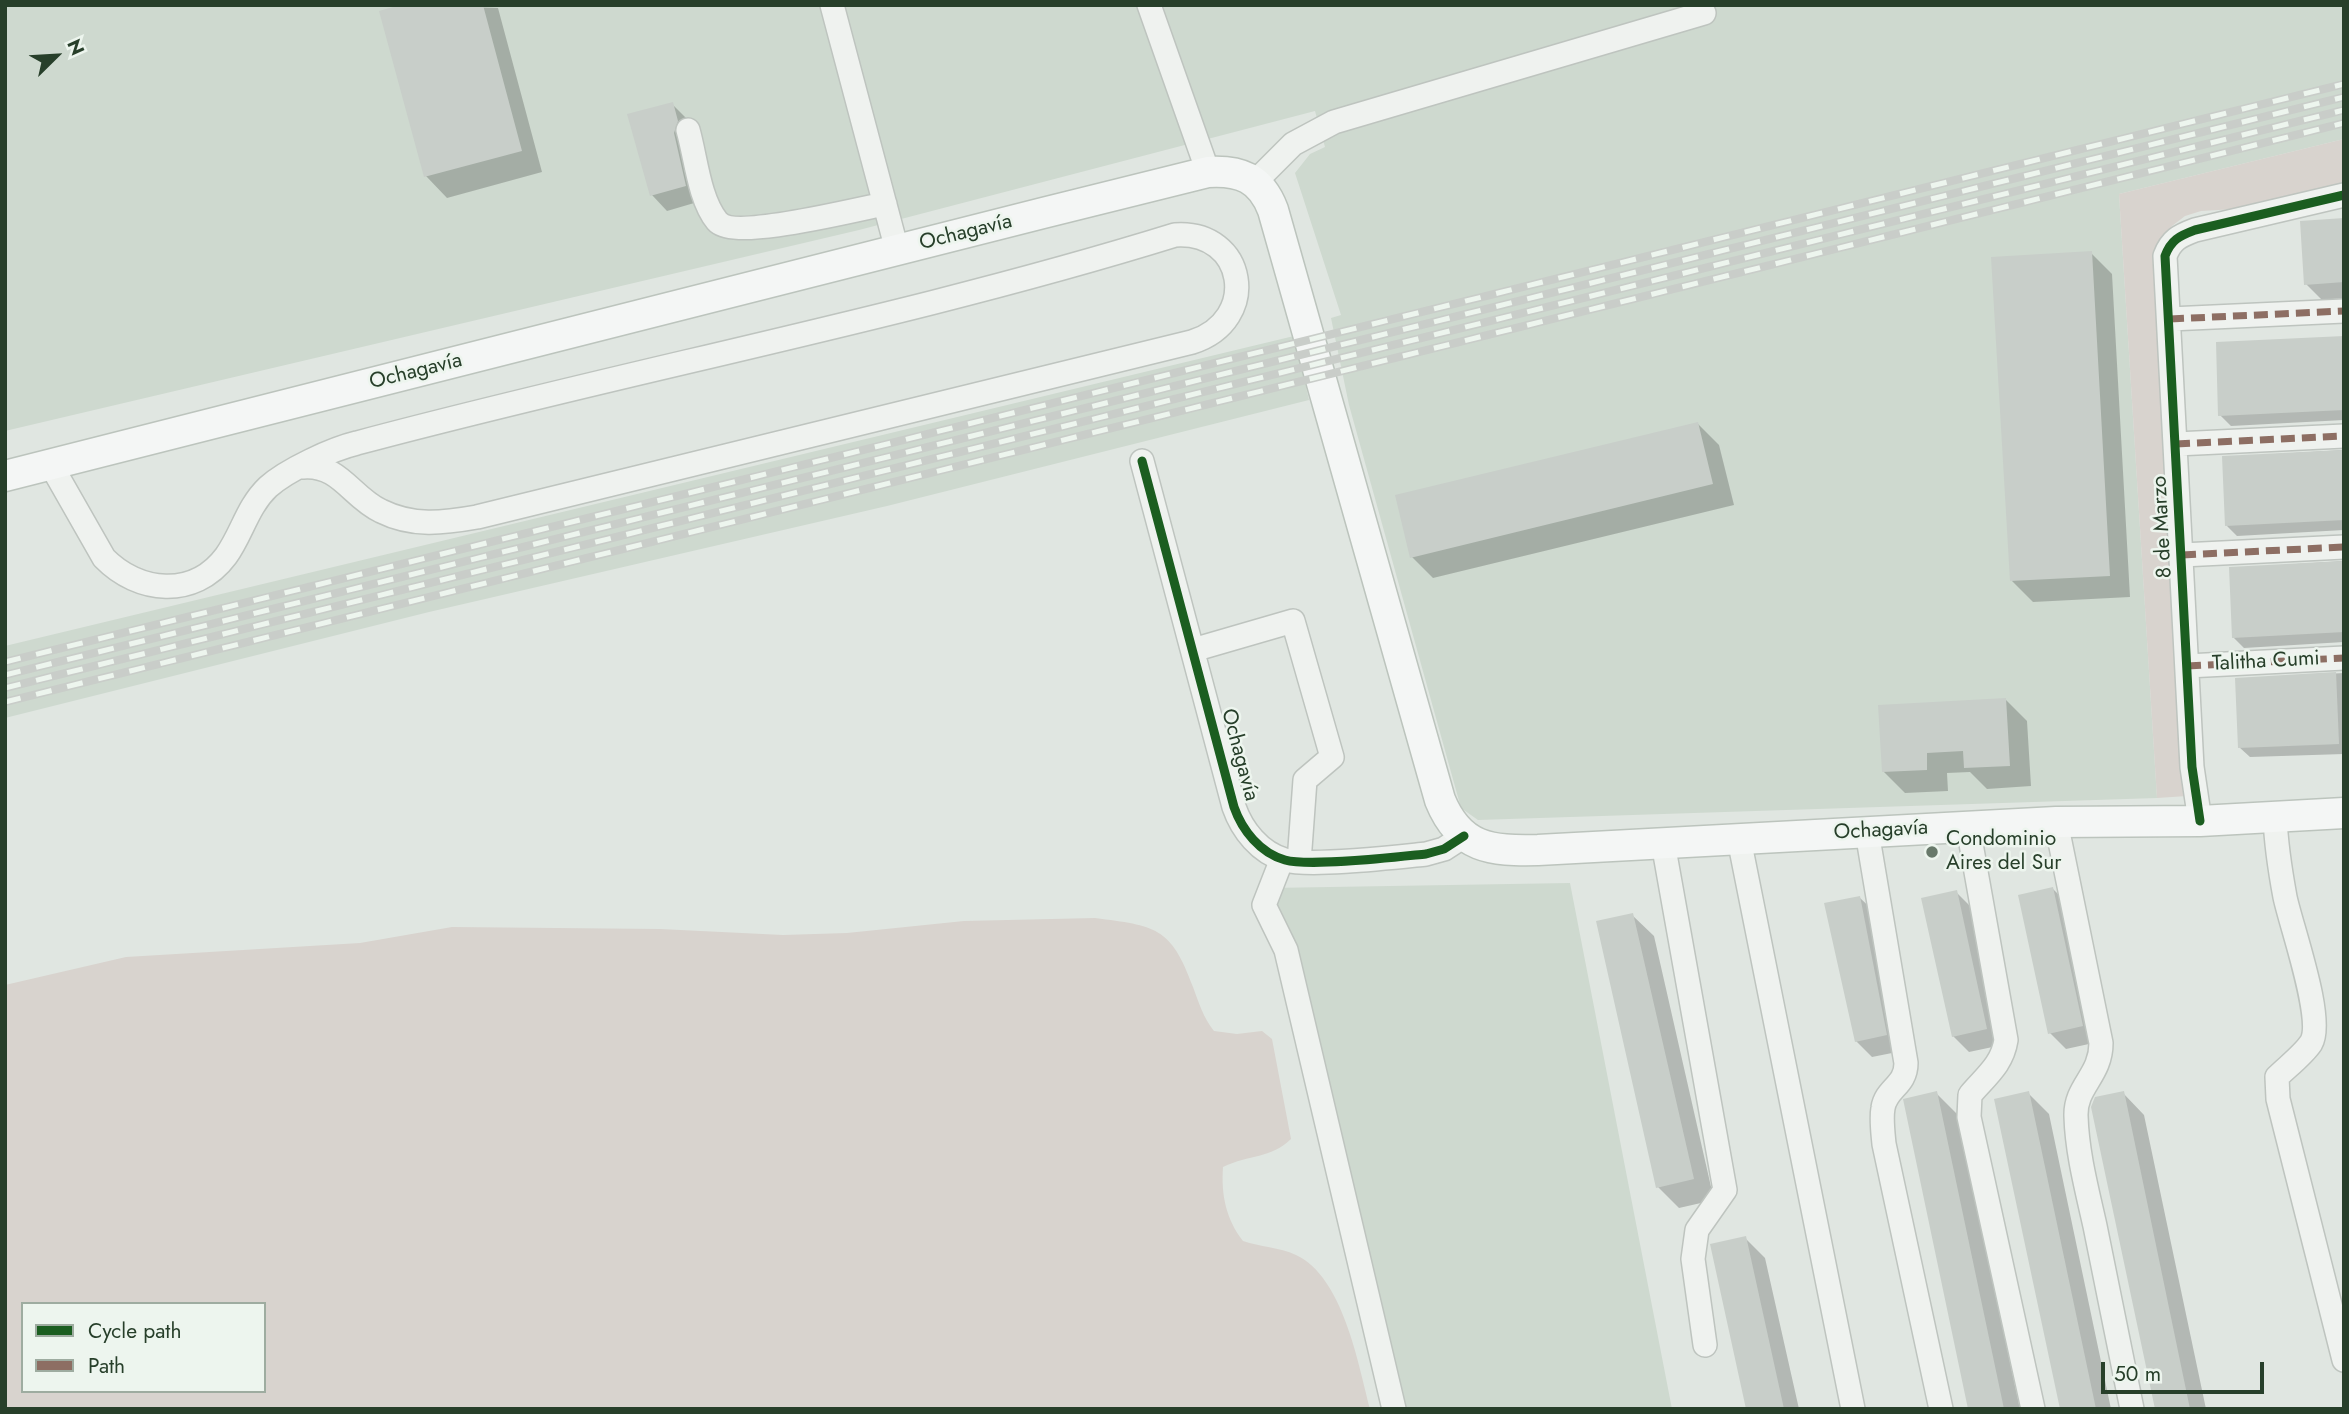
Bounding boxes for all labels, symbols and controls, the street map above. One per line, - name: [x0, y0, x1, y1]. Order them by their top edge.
- north arrow: [21, 21, 91, 91]
- text: N: [60, 35, 91, 60]
- street label: Ochagavía: [917, 209, 1015, 257]
- street label: Ochagavía: [367, 348, 465, 396]
- street label: 8 de Marzo: [2148, 475, 2178, 579]
- street label: Talitha Cumi: [2212, 647, 2320, 677]
- street label: Ochagavía: [1215, 706, 1263, 804]
- street label: Ochagavía: [1833, 816, 1929, 846]
- place label: Condominio Aires del Sur: [1946, 827, 2061, 877]
- marker: Condominio Aires del Sur: [1924, 844, 1940, 860]
- legend: [21, 1302, 266, 1393]
- text: Cycle path: [88, 1316, 181, 1346]
- scale bar: [2104, 1348, 2267, 1392]
- text: Path: [88, 1351, 125, 1381]
- text: 50 m: [2114, 1359, 2161, 1389]

